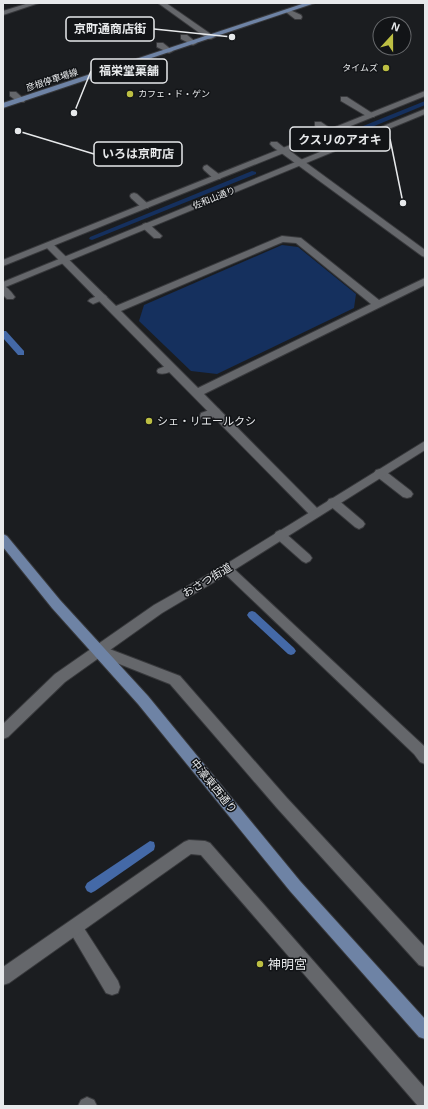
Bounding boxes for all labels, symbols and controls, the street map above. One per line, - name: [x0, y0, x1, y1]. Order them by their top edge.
- north arrow: [372, 16, 412, 56]
- callout: 京町通商店街: [66, 17, 154, 41]
- text: N: [390, 20, 401, 34]
- text: 京町通商店街: [74, 22, 146, 36]
- callout: 福栄堂菓舗: [91, 59, 167, 83]
- place label: タイムズ: [342, 63, 378, 73]
- marker: タイムズ: [381, 63, 391, 73]
- text: 福栄堂菓舗: [99, 64, 159, 78]
- street label: 彦根停車場線: [25, 67, 80, 93]
- marker: カフェ・ド・ゲン: [125, 89, 135, 99]
- place label: カフェ・ド・ゲン: [138, 89, 210, 99]
- callout: クスリのアオキ: [290, 127, 390, 151]
- text: クスリのアオキ: [298, 133, 382, 147]
- callout: いろは京町店: [94, 142, 182, 166]
- text: いろは京町店: [102, 147, 174, 161]
- street label: 佐和山通り: [190, 185, 237, 211]
- place label: シェ・リエールクシ: [157, 415, 256, 427]
- marker: シェ・リエールクシ: [144, 416, 154, 426]
- street label: おさつ街道: [180, 561, 234, 599]
- street label: 中濠東西通り: [189, 757, 239, 815]
- place label: 神明宮: [268, 957, 307, 972]
- marker: 神明宮: [255, 959, 265, 969]

